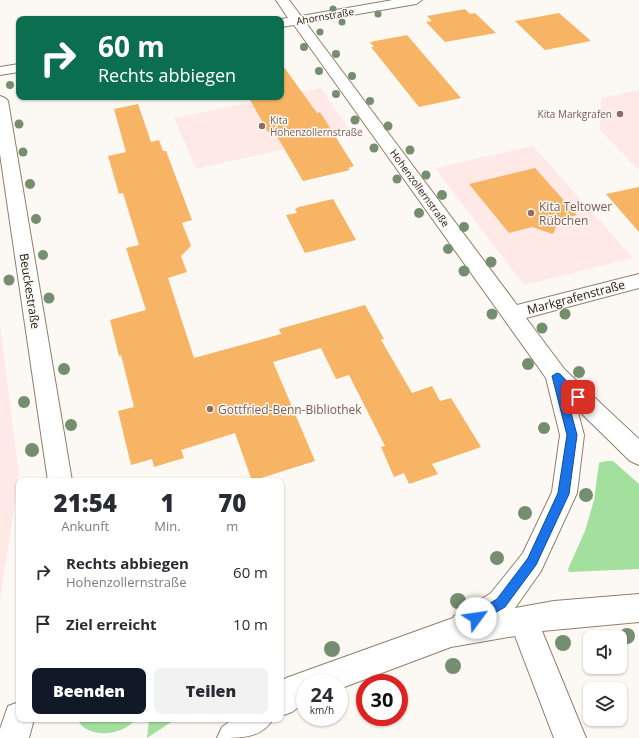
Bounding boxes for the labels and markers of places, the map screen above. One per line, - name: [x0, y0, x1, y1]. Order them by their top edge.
- place label: Kita Markgrafen: [538, 107, 612, 121]
- marker: Kita Markgrafen: [615, 109, 625, 119]
- place label: Kita Hohenzollernstraße: [270, 113, 363, 139]
- marker: Kita Hohenzollernstraße: [257, 121, 267, 131]
- place label: Kita Teltower Rübchen: [539, 198, 612, 229]
- marker: Kita Teltower Rübchen: [526, 208, 536, 218]
- pin: [561, 380, 595, 414]
- place label: Gottfried-Benn-Bibliothek: [218, 401, 362, 418]
- marker: Gottfried-Benn-Bibliothek: [205, 404, 215, 414]

